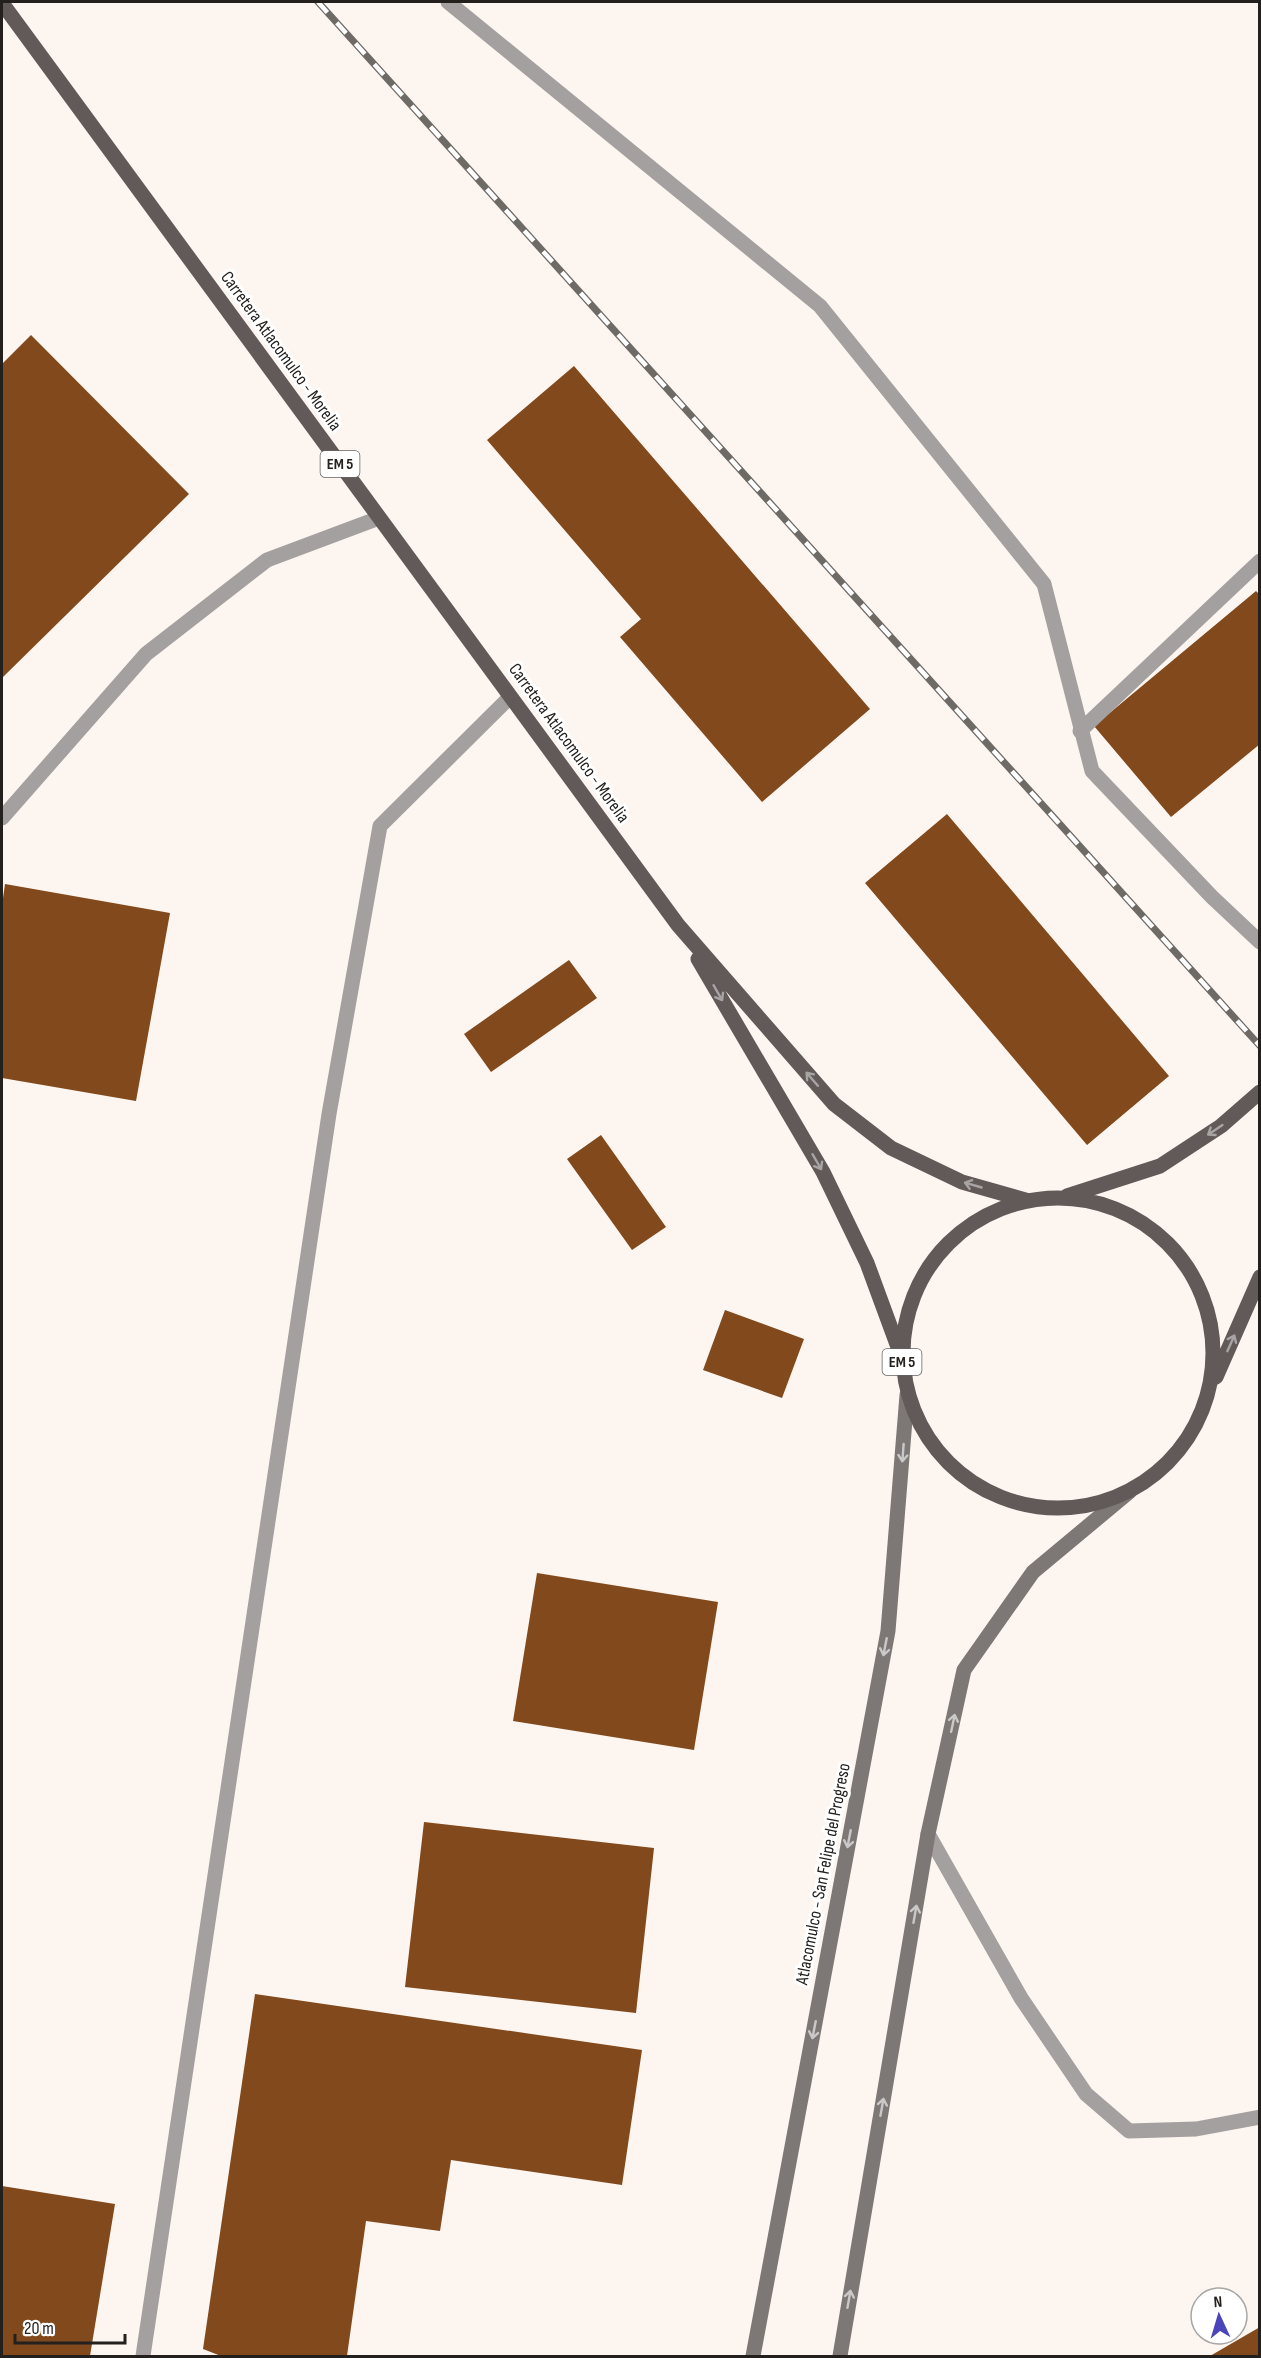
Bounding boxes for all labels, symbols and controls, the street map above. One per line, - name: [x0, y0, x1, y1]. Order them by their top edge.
- street label: Carretera Atlacomulco - Morelia: [216, 267, 346, 435]
- road number: EM 5: [320, 451, 360, 477]
- street label: Carretera Atlacomulco - Morelia: [504, 659, 634, 827]
- one-way arrow: [713, 985, 725, 1002]
- one-way arrow: [805, 1072, 819, 1087]
- one-way arrow: [1207, 1124, 1224, 1136]
- one-way arrow: [811, 1153, 823, 1170]
- one-way arrow: [964, 1179, 983, 1190]
- one-way arrow: [1226, 1334, 1237, 1352]
- road number: EM 5: [882, 1349, 922, 1375]
- one-way arrow: [897, 1442, 908, 1462]
- one-way arrow: [879, 1637, 890, 1656]
- one-way arrow: [947, 1714, 959, 1733]
- street label: Atlacomulco - San Felipe del Progreso: [791, 1761, 855, 1988]
- one-way arrow: [843, 1828, 854, 1848]
- one-way arrow: [909, 1905, 920, 1925]
- one-way arrow: [808, 2020, 819, 2040]
- one-way arrow: [877, 2097, 888, 2117]
- north arrow: [1189, 2286, 1249, 2346]
- one-way arrow: [844, 2289, 855, 2309]
- text: N: [1213, 2293, 1223, 2312]
- scale bar: [15, 2307, 124, 2345]
- text: 20 m: [24, 2318, 54, 2339]

